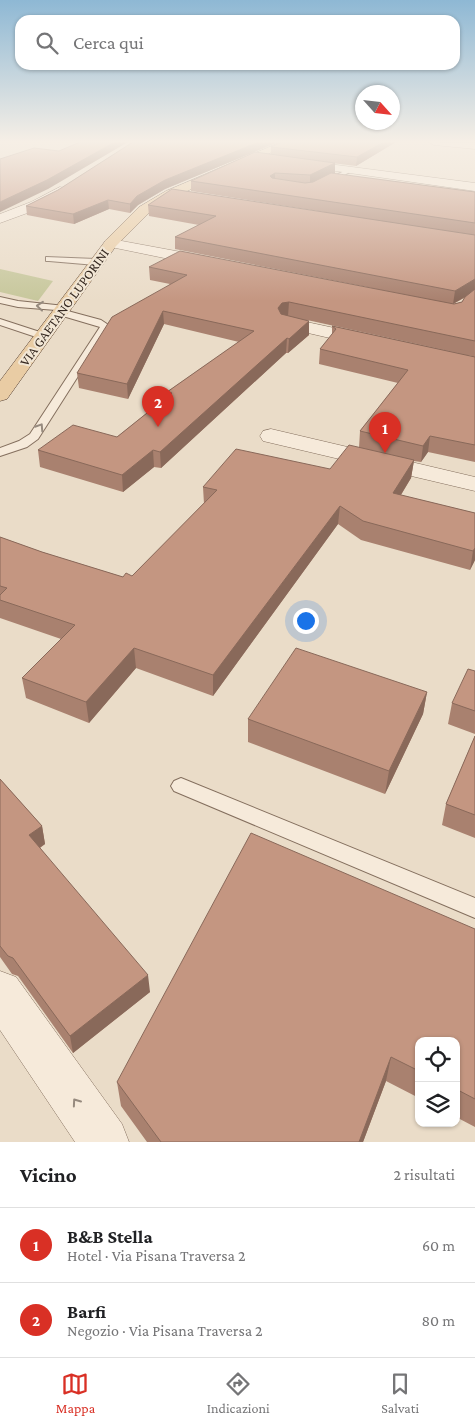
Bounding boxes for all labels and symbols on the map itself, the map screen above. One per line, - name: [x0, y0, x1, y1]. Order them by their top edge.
- north arrow: [355, 85, 400, 130]
- street label: VIA GAETANO LUPORINI: [16, 245, 112, 369]
- one-way arrow: [36, 301, 44, 312]
- pin: 2: [142, 386, 174, 427]
- pin: 1: [369, 412, 401, 453]
- one-way arrow: [34, 423, 43, 432]
- your location: [293, 608, 319, 634]
- one-way arrow: [73, 1098, 82, 1108]

